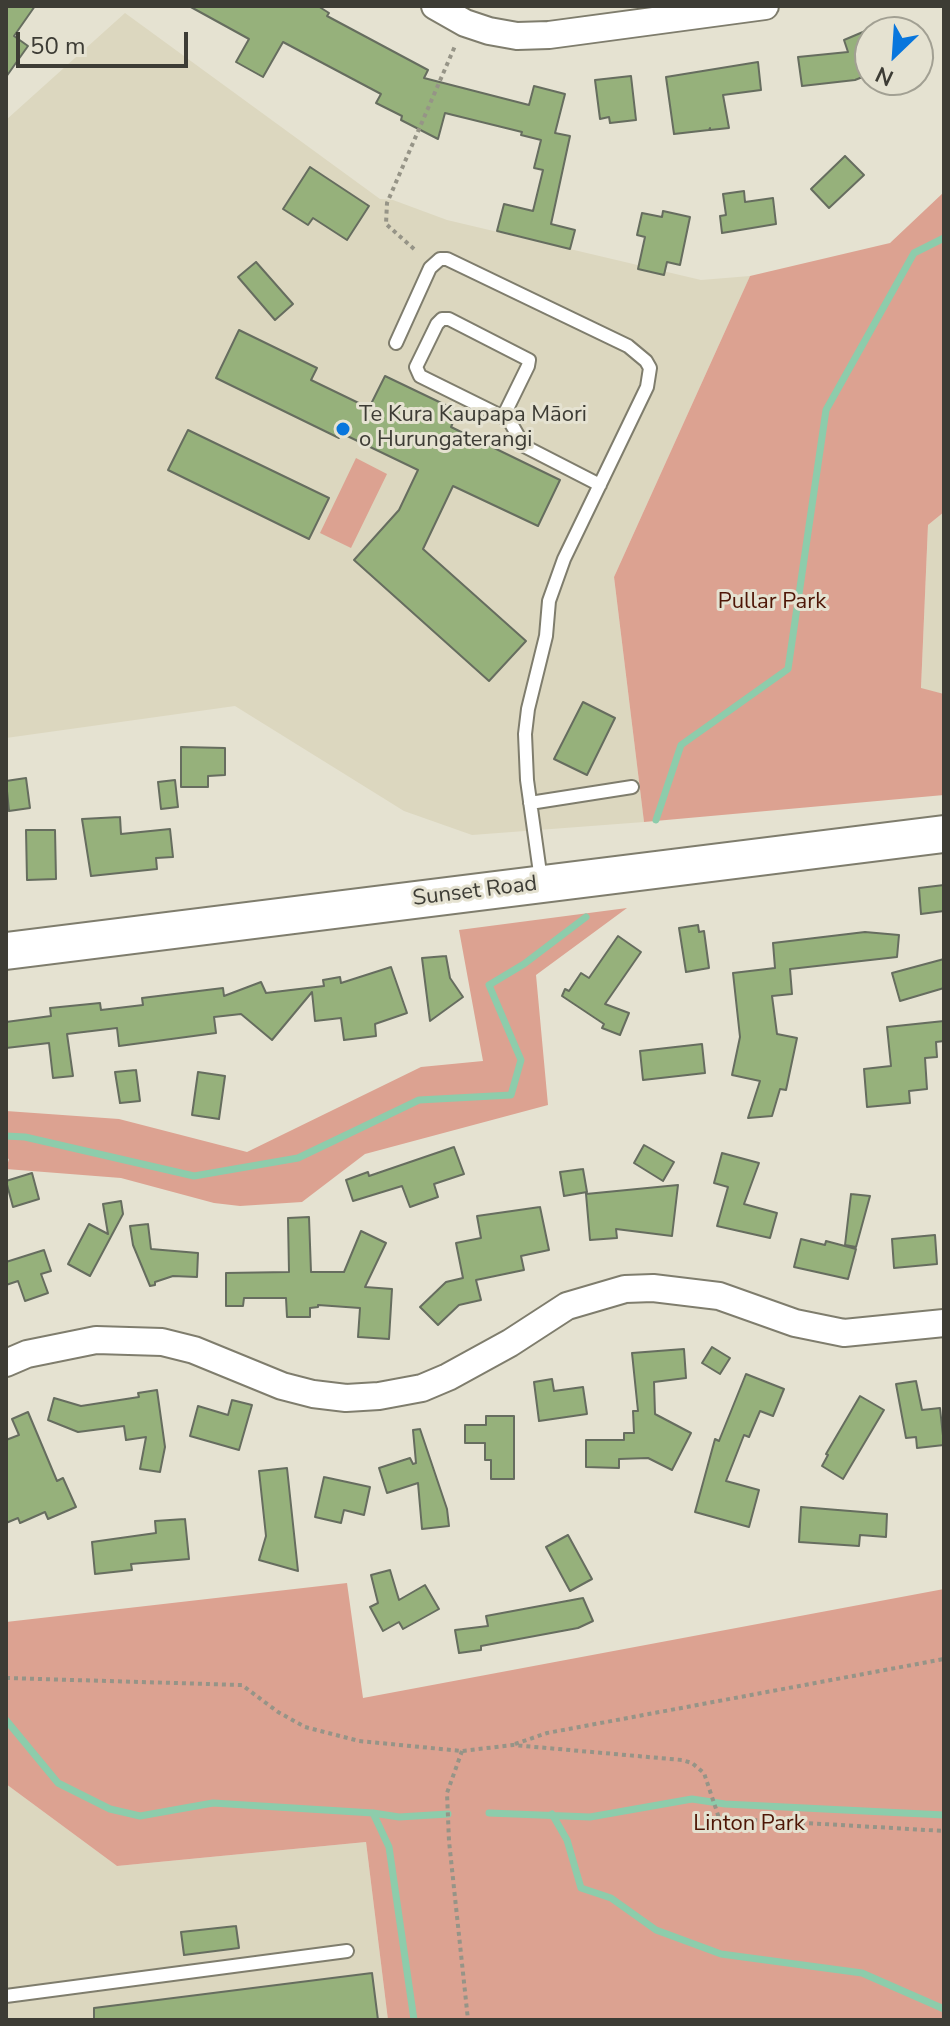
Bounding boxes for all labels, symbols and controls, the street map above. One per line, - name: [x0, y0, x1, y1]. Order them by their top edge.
- scale bar: [20, 16, 192, 66]
- north arrow: [854, 16, 934, 96]
- text: 50 m: [30, 30, 86, 62]
- text: N: [871, 59, 899, 93]
- place label: Te Kura Kaupapa Māori o Hurungaterangi: [359, 403, 587, 454]
- marker: Te Kura Kaupapa Māori o Hurungaterangi: [334, 420, 352, 438]
- park label: Pullar Park: [718, 590, 826, 616]
- street label: Sunset Road: [411, 871, 539, 913]
- park label: Linton Park: [693, 1812, 805, 1838]

